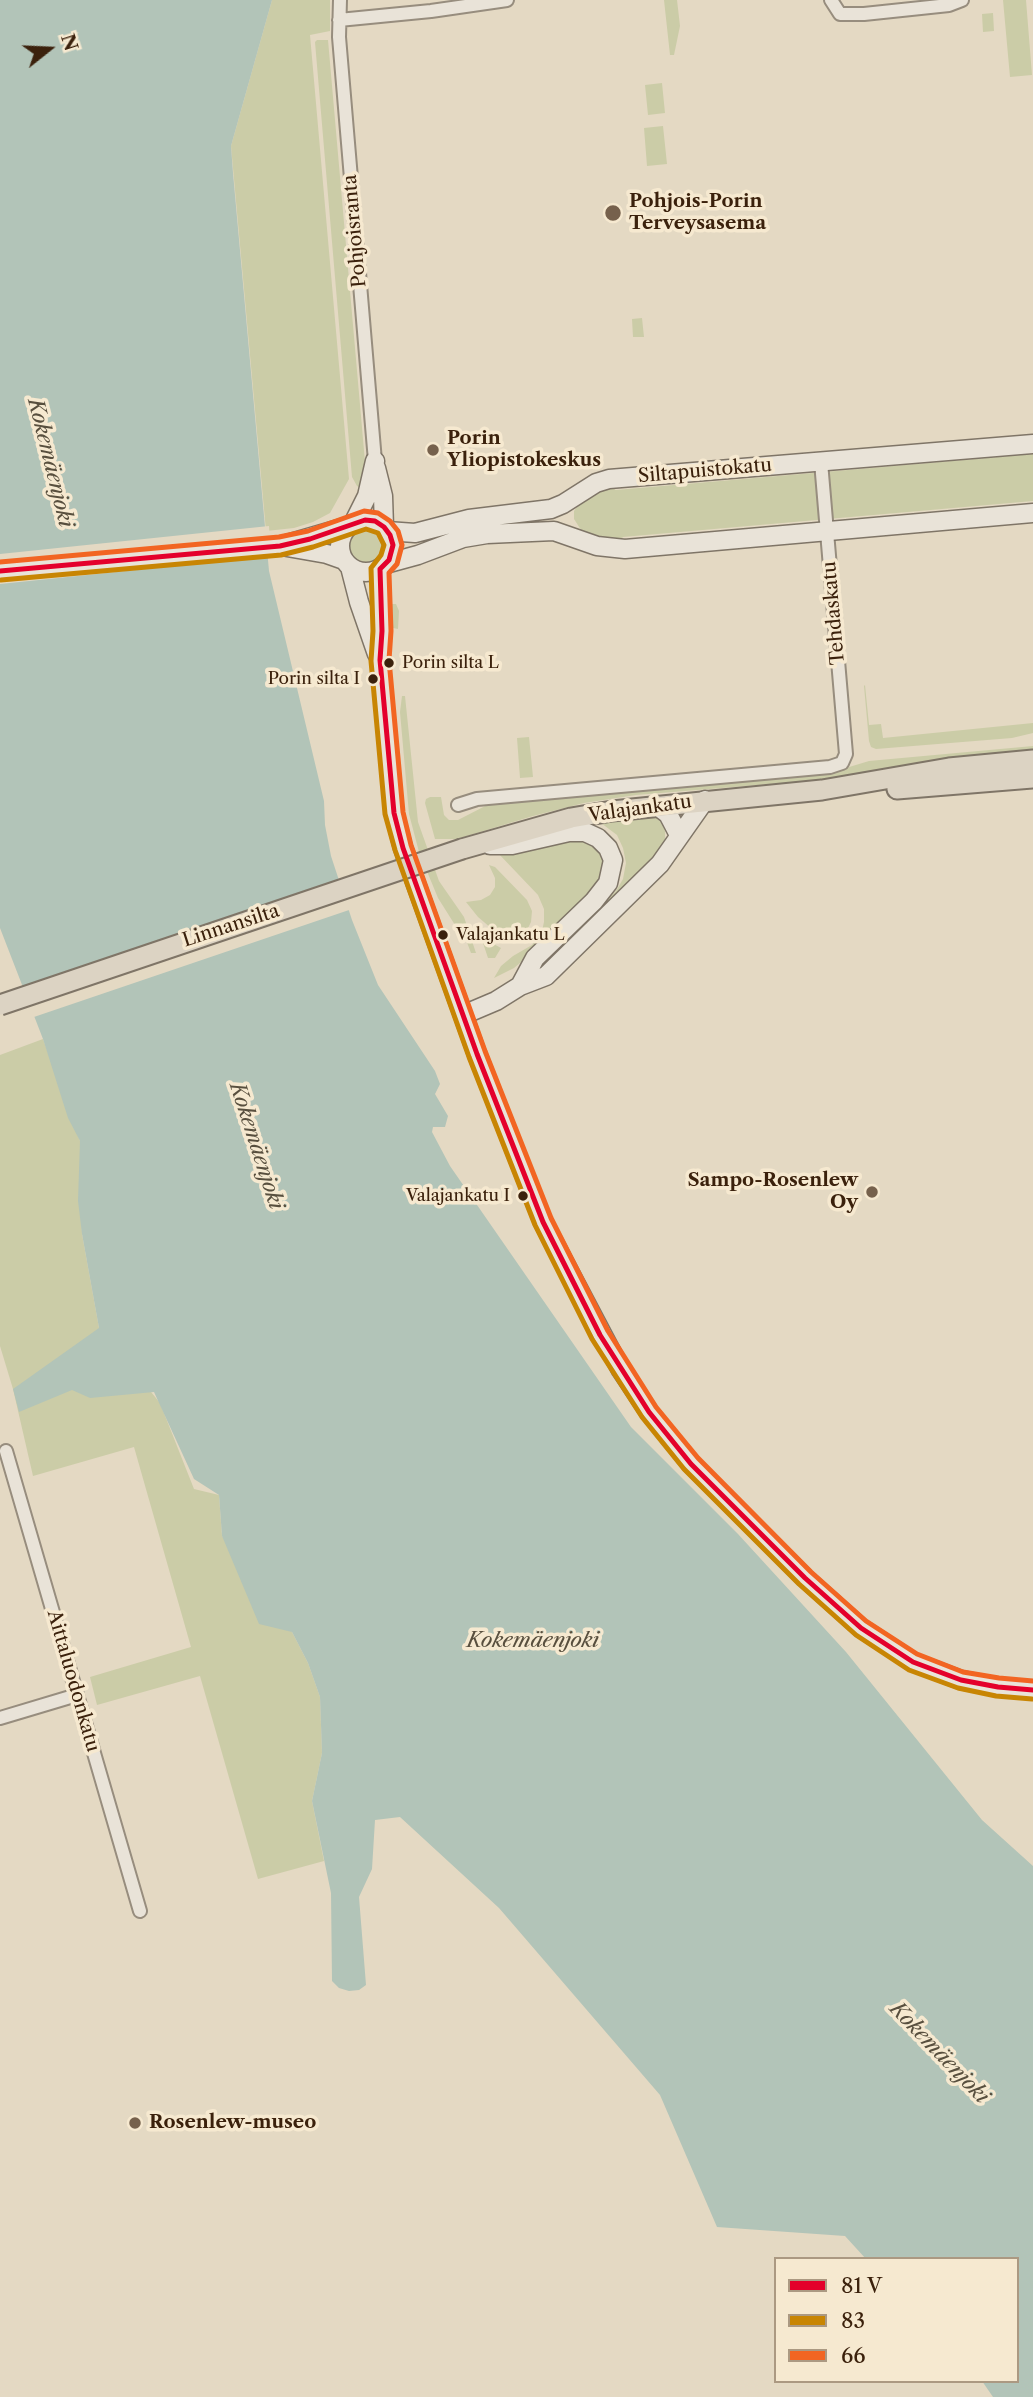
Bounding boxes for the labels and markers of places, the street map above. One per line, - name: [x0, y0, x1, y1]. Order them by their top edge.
- place label: Pohjois-Porin Terveysasema: [629, 191, 766, 235]
- marker: Pohjois-Porin Terveysasema: [603, 203, 623, 223]
- place label: Porin Yliopistokeskus: [447, 428, 601, 472]
- marker: Porin Yliopistokeskus: [425, 442, 441, 458]
- place label: Porin silta L: [402, 653, 499, 673]
- marker: Porin silta L: [382, 656, 396, 670]
- place label: Porin silta I: [268, 669, 360, 689]
- marker: Porin silta I: [366, 672, 380, 686]
- place label: Valajankatu L: [456, 925, 565, 945]
- marker: Valajankatu L: [436, 928, 450, 942]
- place label: Sampo-Rosenlew Oy: [687, 1170, 858, 1214]
- marker: Sampo-Rosenlew Oy: [864, 1184, 880, 1200]
- place label: Valajankatu I: [406, 1186, 510, 1206]
- marker: Valajankatu I: [516, 1189, 530, 1203]
- place label: Rosenlew-museo: [149, 2112, 316, 2134]
- marker: Rosenlew-museo: [127, 2115, 143, 2131]

